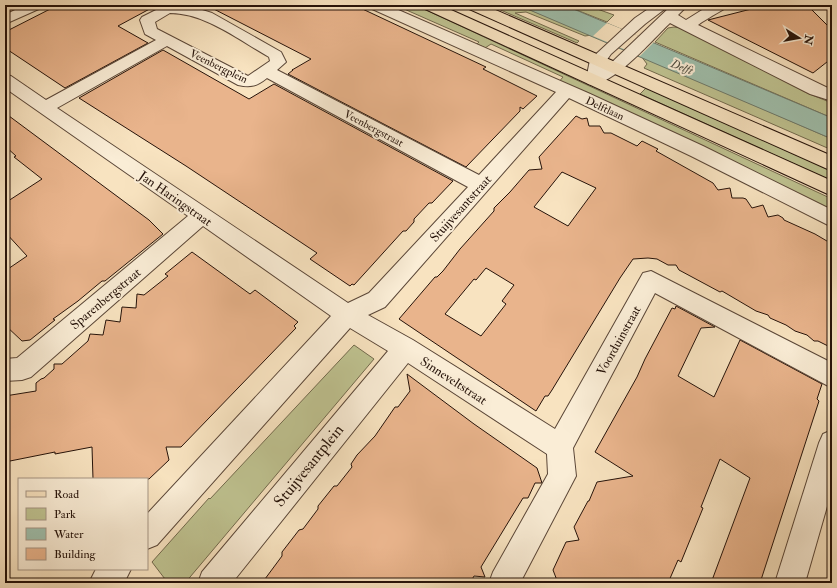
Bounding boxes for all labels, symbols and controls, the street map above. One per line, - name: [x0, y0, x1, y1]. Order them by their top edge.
- north arrow: [779, 18, 819, 58]
- text: N: [801, 33, 816, 47]
- street label: Veenbergplein: [187, 47, 250, 87]
- water label: Delft: [668, 56, 696, 79]
- street label: Delftlaan: [583, 94, 626, 123]
- street label: Veenbergstraat: [342, 107, 406, 150]
- street label: Jan Haringstraat: [135, 167, 215, 230]
- street label: Stuijvesantstraat: [426, 172, 495, 245]
- street label: Sparenbergstraat: [67, 265, 145, 334]
- street label: Voorduinstraat: [593, 303, 645, 378]
- street label: Sinneveltstraat: [417, 353, 490, 408]
- street label: Stuijvesantplein: [269, 420, 349, 512]
- legend: [18, 478, 148, 570]
- text: Road: [54, 487, 79, 502]
- text: Park: [54, 507, 76, 522]
- text: Water: [53, 527, 84, 542]
- text: Building: [54, 547, 97, 562]

